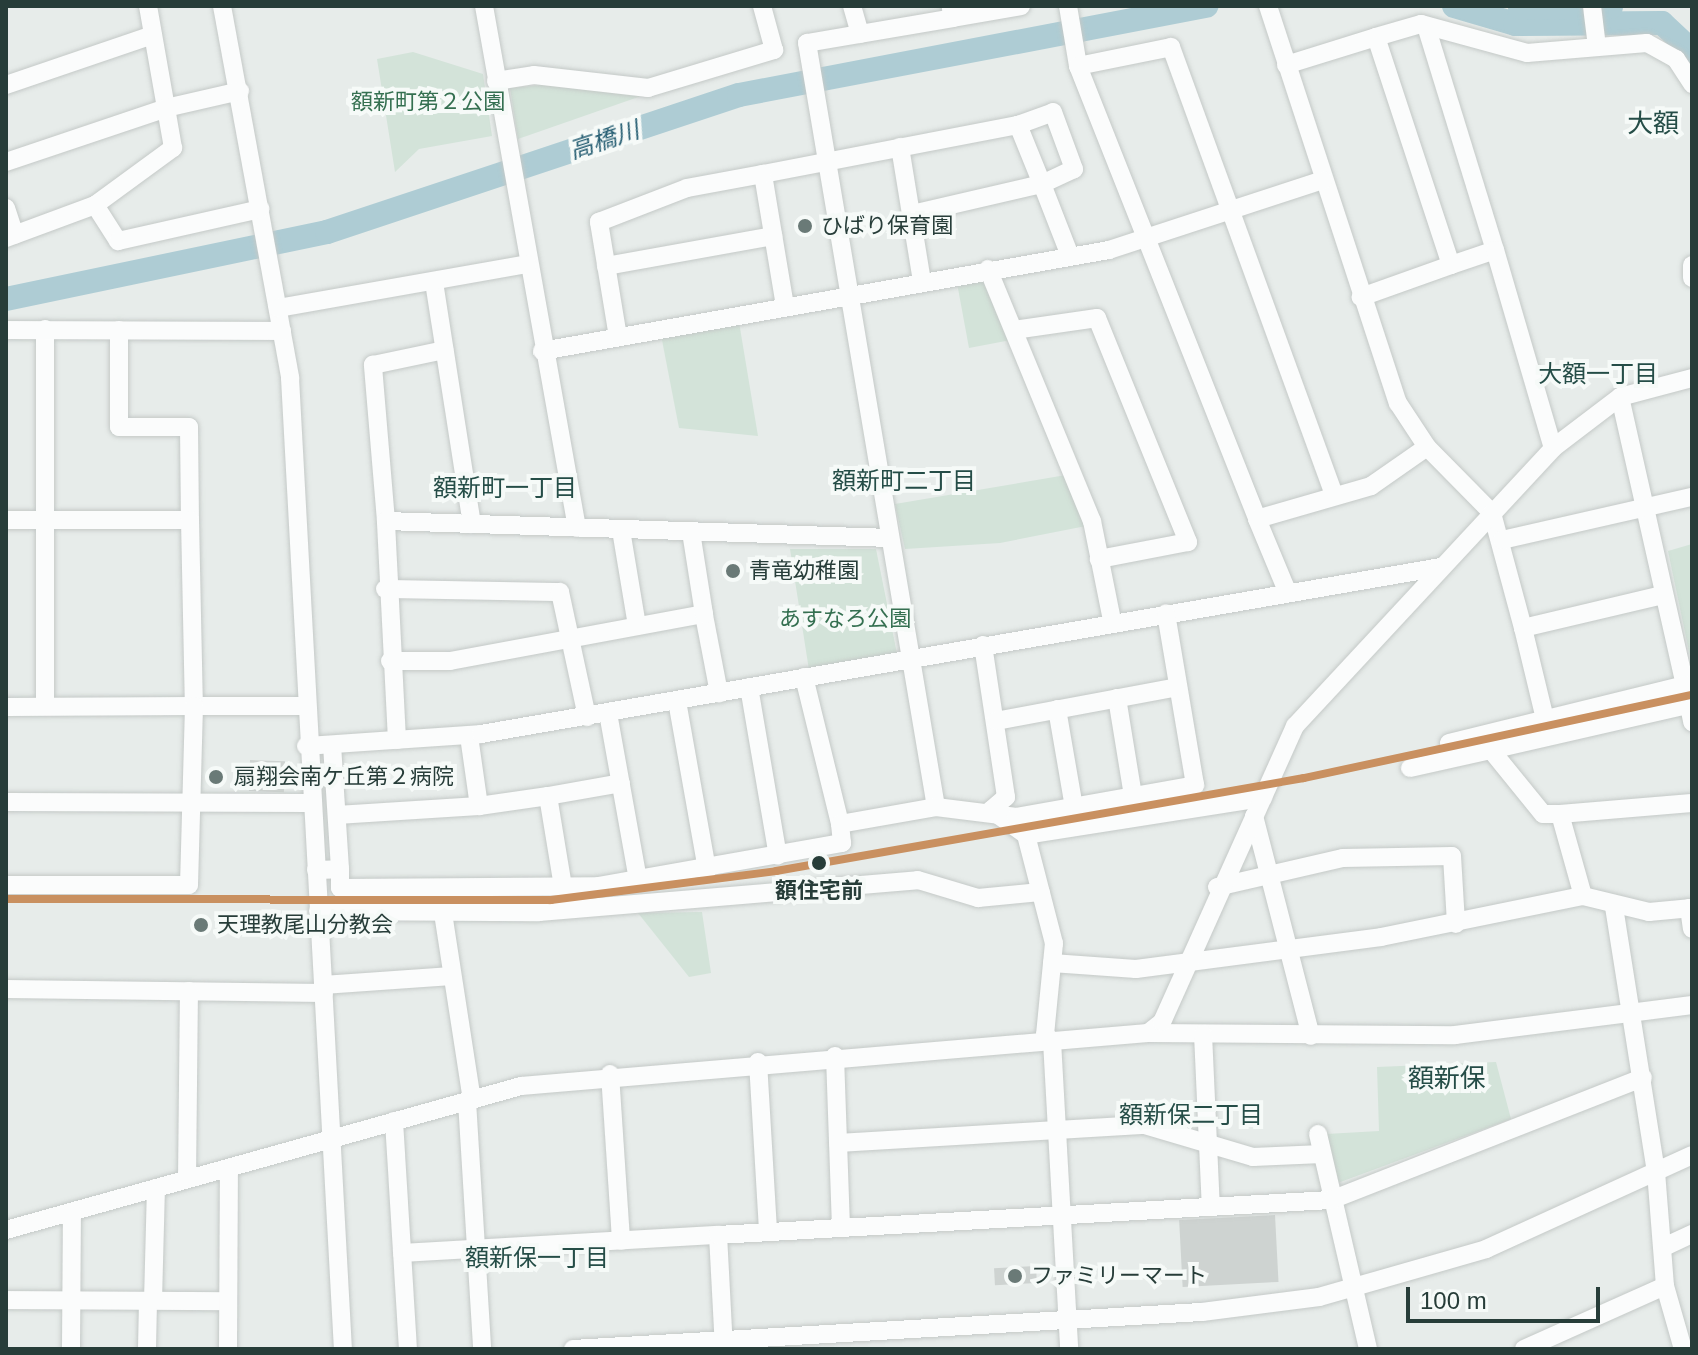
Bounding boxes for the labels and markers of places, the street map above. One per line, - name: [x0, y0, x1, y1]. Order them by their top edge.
- place label: ひばり保育園: [821, 213, 953, 239]
- marker: ひばり保育園: [796, 217, 814, 235]
- place label: 青竜幼稚園: [749, 558, 859, 584]
- marker: 青竜幼稚園: [724, 562, 742, 580]
- place label: 扇翔会南ケ丘第２病院: [234, 764, 454, 790]
- marker: 扇翔会南ケ丘第２病院: [205, 766, 227, 788]
- marker: 額住宅前: [808, 852, 830, 874]
- place label: 額住宅前: [775, 878, 863, 904]
- place label: 天理教尾山分教会: [217, 912, 393, 938]
- marker: 天理教尾山分教会: [192, 916, 210, 934]
- place label: ファミリーマート: [1031, 1263, 1207, 1289]
- marker: ファミリーマート: [1006, 1267, 1024, 1285]

